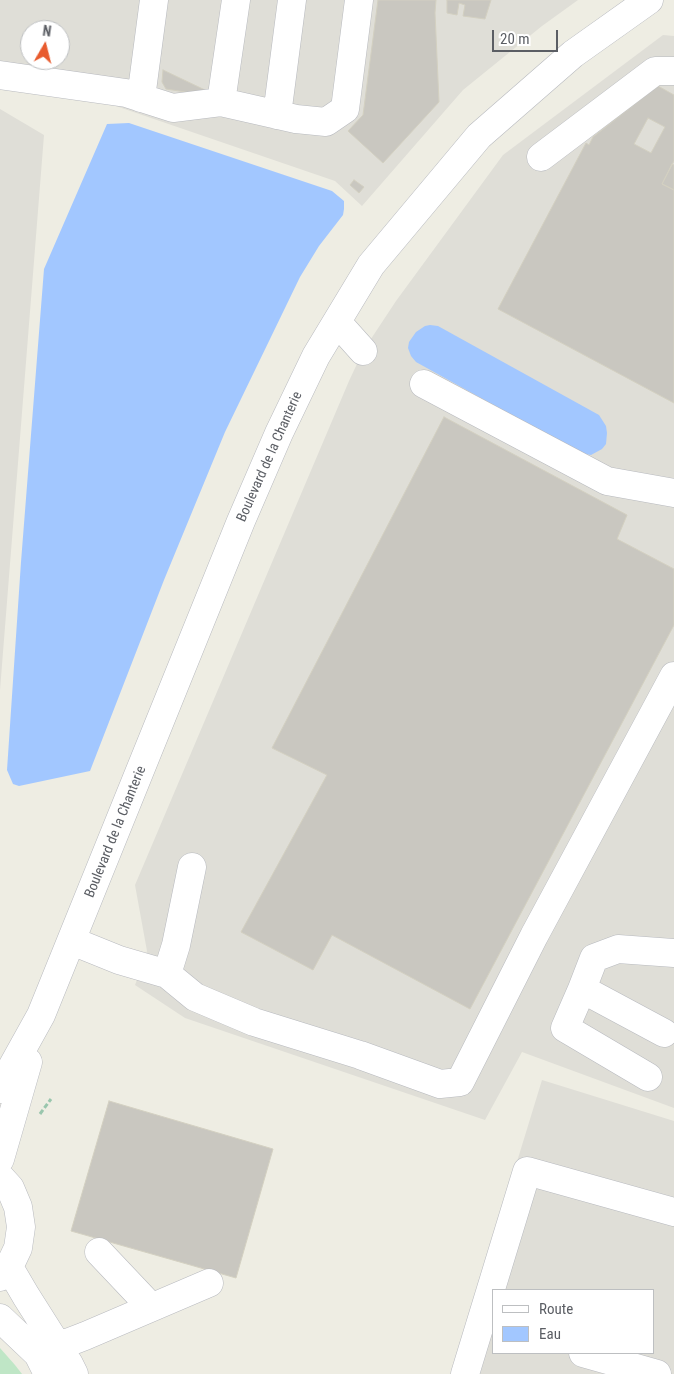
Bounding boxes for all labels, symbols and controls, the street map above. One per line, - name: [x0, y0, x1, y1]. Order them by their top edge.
- north arrow: [20, 20, 70, 70]
- scale bar: [494, 20, 560, 52]
- text: N: [42, 23, 52, 40]
- text: 20 m: [500, 30, 530, 48]
- street label: Boulevard de la Chanterie: [234, 389, 306, 525]
- street label: Boulevard de la Chanterie: [82, 764, 150, 900]
- legend: [492, 1289, 654, 1354]
- text: Route: [539, 1300, 573, 1318]
- text: Eau: [539, 1325, 561, 1343]

